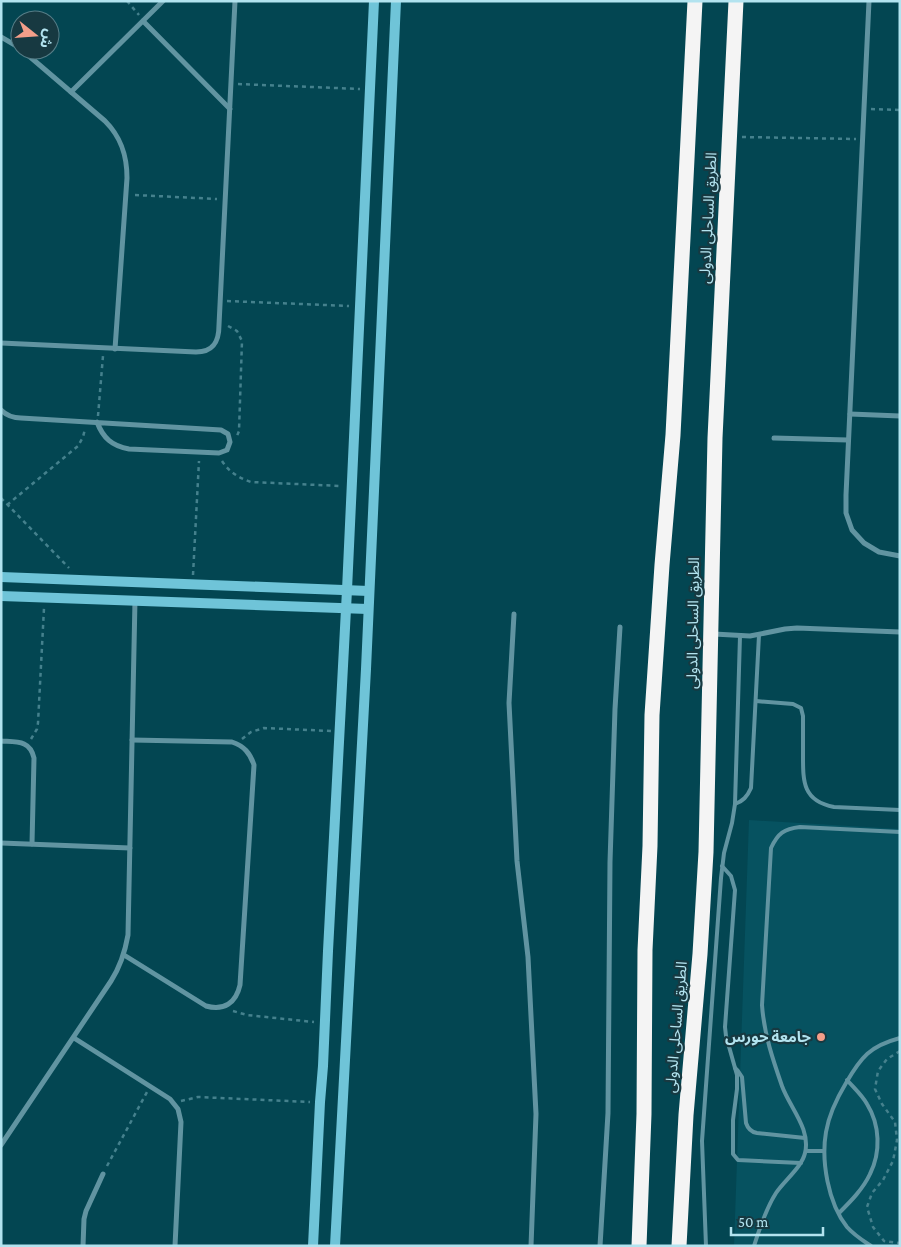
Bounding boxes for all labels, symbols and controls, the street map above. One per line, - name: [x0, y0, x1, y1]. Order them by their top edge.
- north arrow: [10, 10, 60, 60]
- text: ش: [37, 27, 58, 50]
- street label: الطريق الساحلى الدولى: [697, 152, 721, 284]
- street label: الطريق الساحلى الدولى: [684, 557, 704, 689]
- street label: الطريق الساحلى الدولى: [662, 961, 692, 1094]
- place label: جامعة حورس: [725, 1029, 812, 1046]
- marker: جامعة حورس: [815, 1031, 827, 1043]
- scale bar: [731, 1204, 824, 1236]
- text: 50 m: [738, 1214, 768, 1230]

